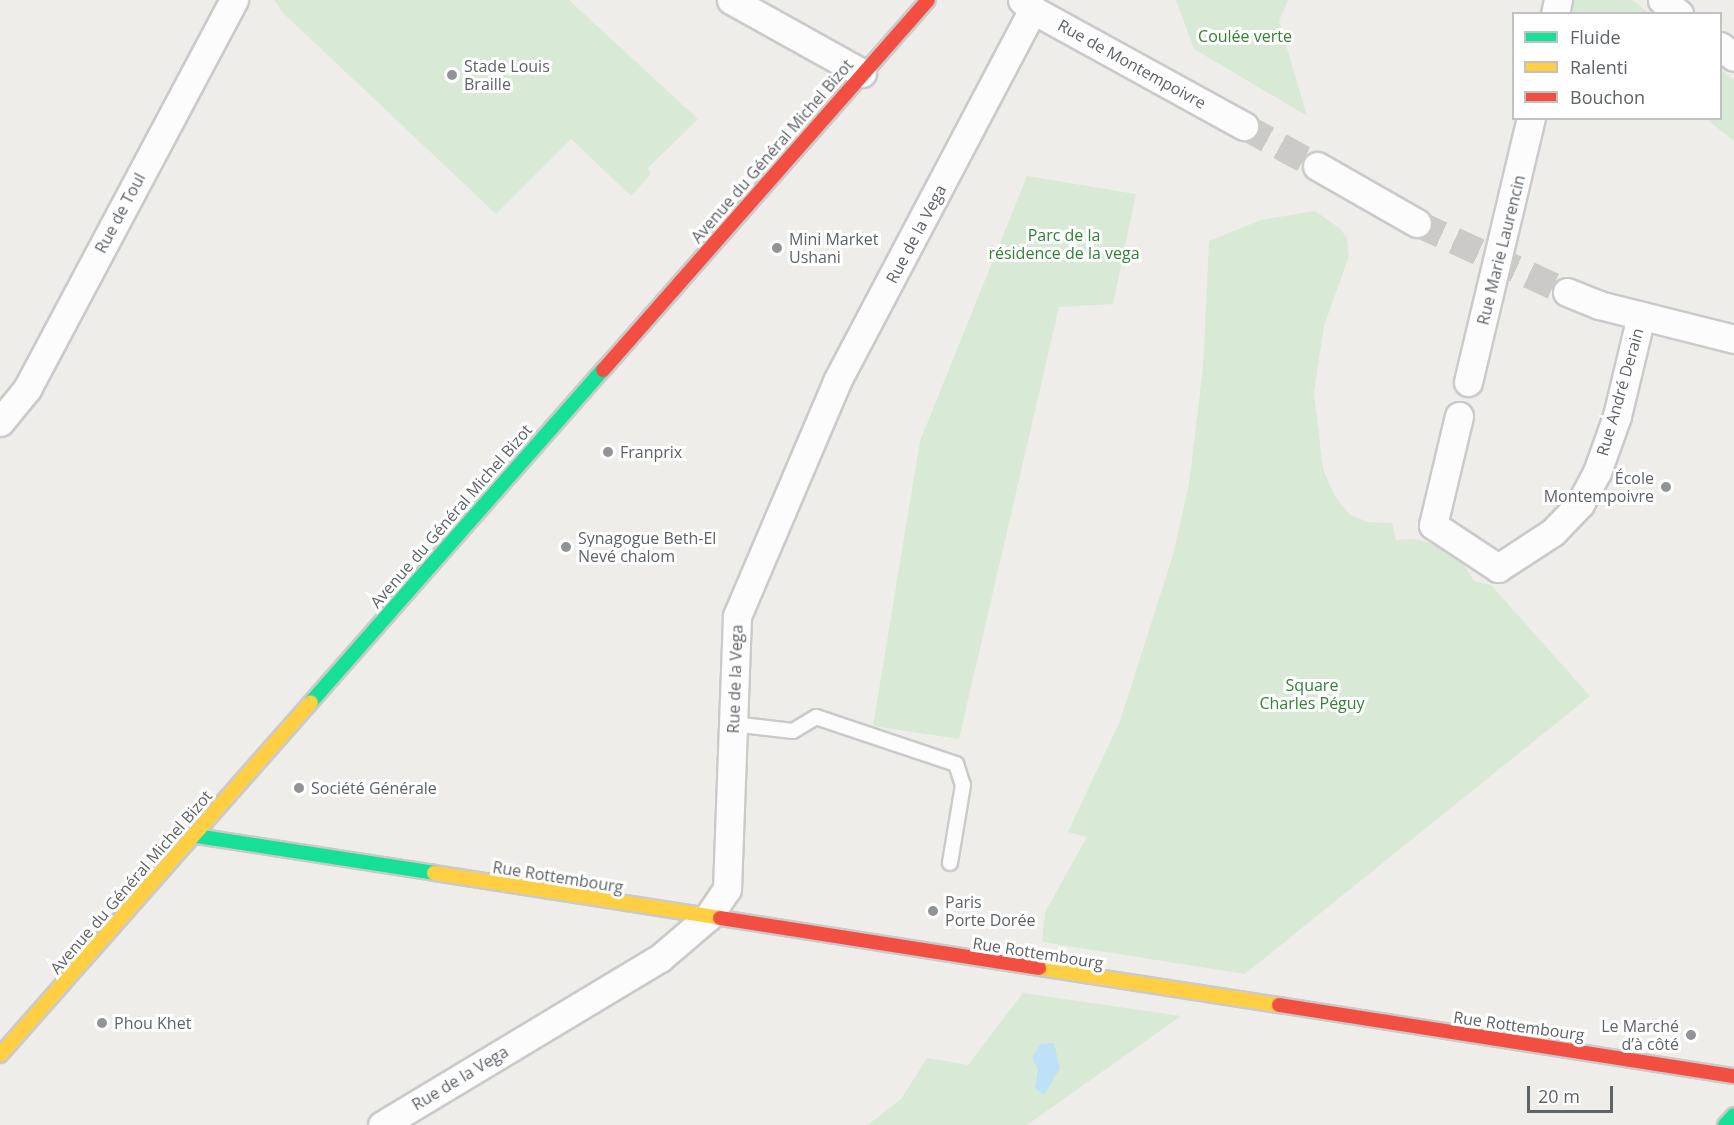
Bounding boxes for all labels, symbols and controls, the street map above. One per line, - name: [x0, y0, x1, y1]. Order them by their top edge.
- legend: [1512, 12, 1722, 120]
- street label: Rue de Montempoivre: [1055, 15, 1209, 113]
- text: Fluide: [1570, 25, 1621, 49]
- park label: Coulée verte: [1198, 26, 1292, 46]
- street label: Avenue du Général Michel Bizot: [687, 55, 857, 247]
- text: Ralenti: [1570, 55, 1628, 79]
- place label: Stade Louis Braille: [464, 56, 550, 94]
- marker: Stade Louis Braille: [445, 68, 459, 82]
- text: Bouchon: [1570, 85, 1645, 109]
- street label: Rue de Toul: [91, 170, 149, 256]
- street label: Rue Marie Laurencin: [1473, 173, 1529, 327]
- street label: Rue de la Vega: [882, 181, 950, 287]
- park label: Parc de la résidence de la vega: [988, 225, 1140, 263]
- place label: Mini Market Ushani: [789, 229, 878, 267]
- marker: Mini Market Ushani: [770, 241, 784, 255]
- street label: Rue André Derain: [1593, 326, 1647, 458]
- street label: Avenue du Général Michel Bizot: [366, 420, 536, 612]
- place label: Franprix: [620, 442, 682, 462]
- marker: Franprix: [601, 445, 615, 459]
- place label: École Montempoivre: [1544, 468, 1654, 506]
- marker: École Montempoivre: [1659, 480, 1673, 494]
- place label: Synagogue Beth-El Nevé chalom: [578, 528, 716, 566]
- marker: Synagogue Beth-El Nevé chalom: [559, 540, 573, 554]
- street label: Rue de la Vega: [724, 624, 746, 734]
- park label: Square Charles Péguy: [1259, 675, 1365, 713]
- place label: Société Générale: [311, 778, 437, 798]
- marker: Société Générale: [292, 781, 306, 795]
- street label: Avenue du Général Michel Bizot: [46, 786, 216, 978]
- street label: Rue Rottembourg: [491, 857, 625, 897]
- place label: Paris Porte Dorée: [945, 892, 1035, 930]
- marker: Paris Porte Dorée: [926, 904, 940, 918]
- street label: Rue Rottembourg: [971, 933, 1105, 973]
- street label: Rue Rottembourg: [1452, 1007, 1586, 1045]
- place label: Phou Khet: [114, 1013, 191, 1033]
- marker: Phou Khet: [95, 1016, 109, 1030]
- place label: Le Marché d’à côté: [1601, 1016, 1679, 1054]
- marker: Le Marché d’à côté: [1684, 1028, 1698, 1042]
- street label: Rue de la Vega: [408, 1042, 512, 1114]
- scale bar: [1530, 1074, 1616, 1112]
- text: 20 m: [1538, 1084, 1580, 1108]

